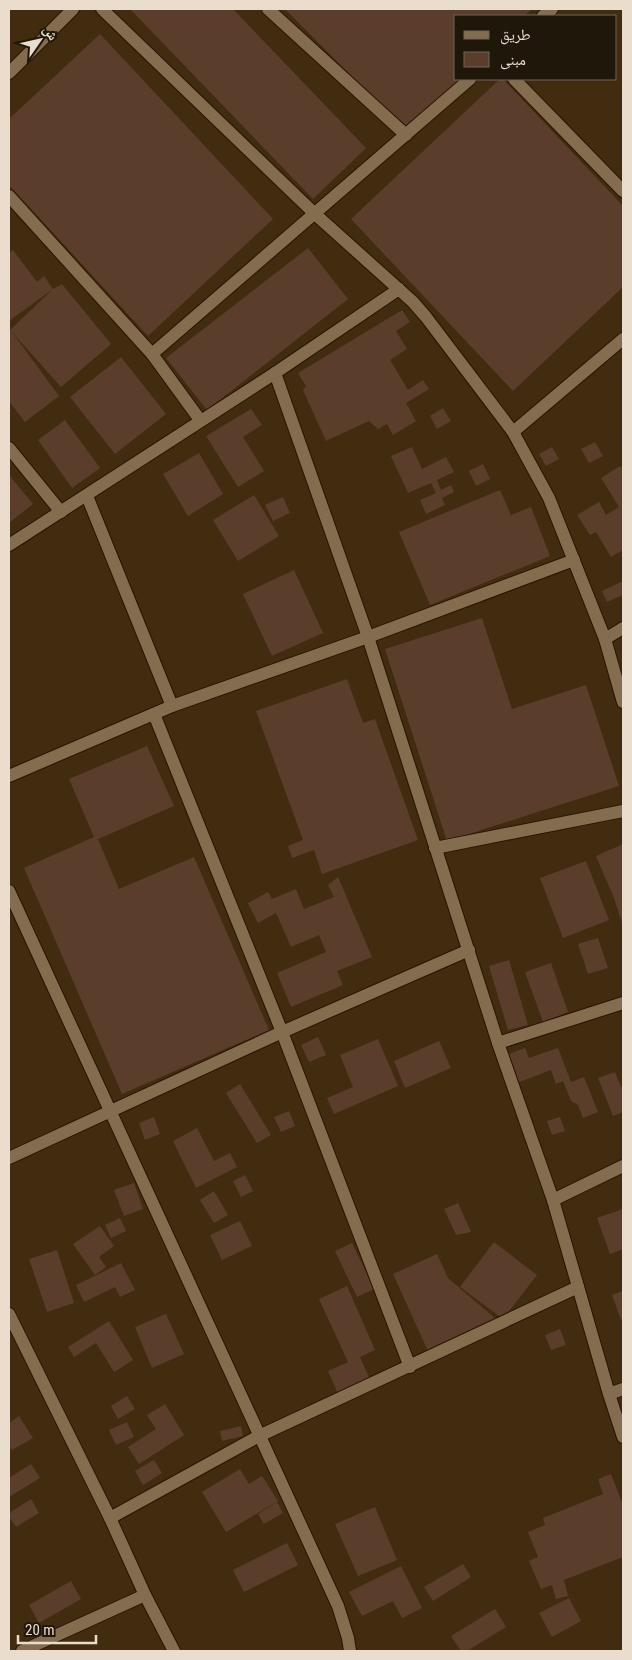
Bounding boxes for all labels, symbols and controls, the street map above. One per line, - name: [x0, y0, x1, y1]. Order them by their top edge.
- north arrow: [15, 15, 65, 65]
- legend: [454, 15, 617, 80]
- text: ش: [39, 22, 62, 44]
- text: طريق: [500, 26, 531, 45]
- text: مبنى: [500, 51, 526, 70]
- scale bar: [18, 1612, 95, 1644]
- text: 20 m: [25, 1621, 55, 1639]

